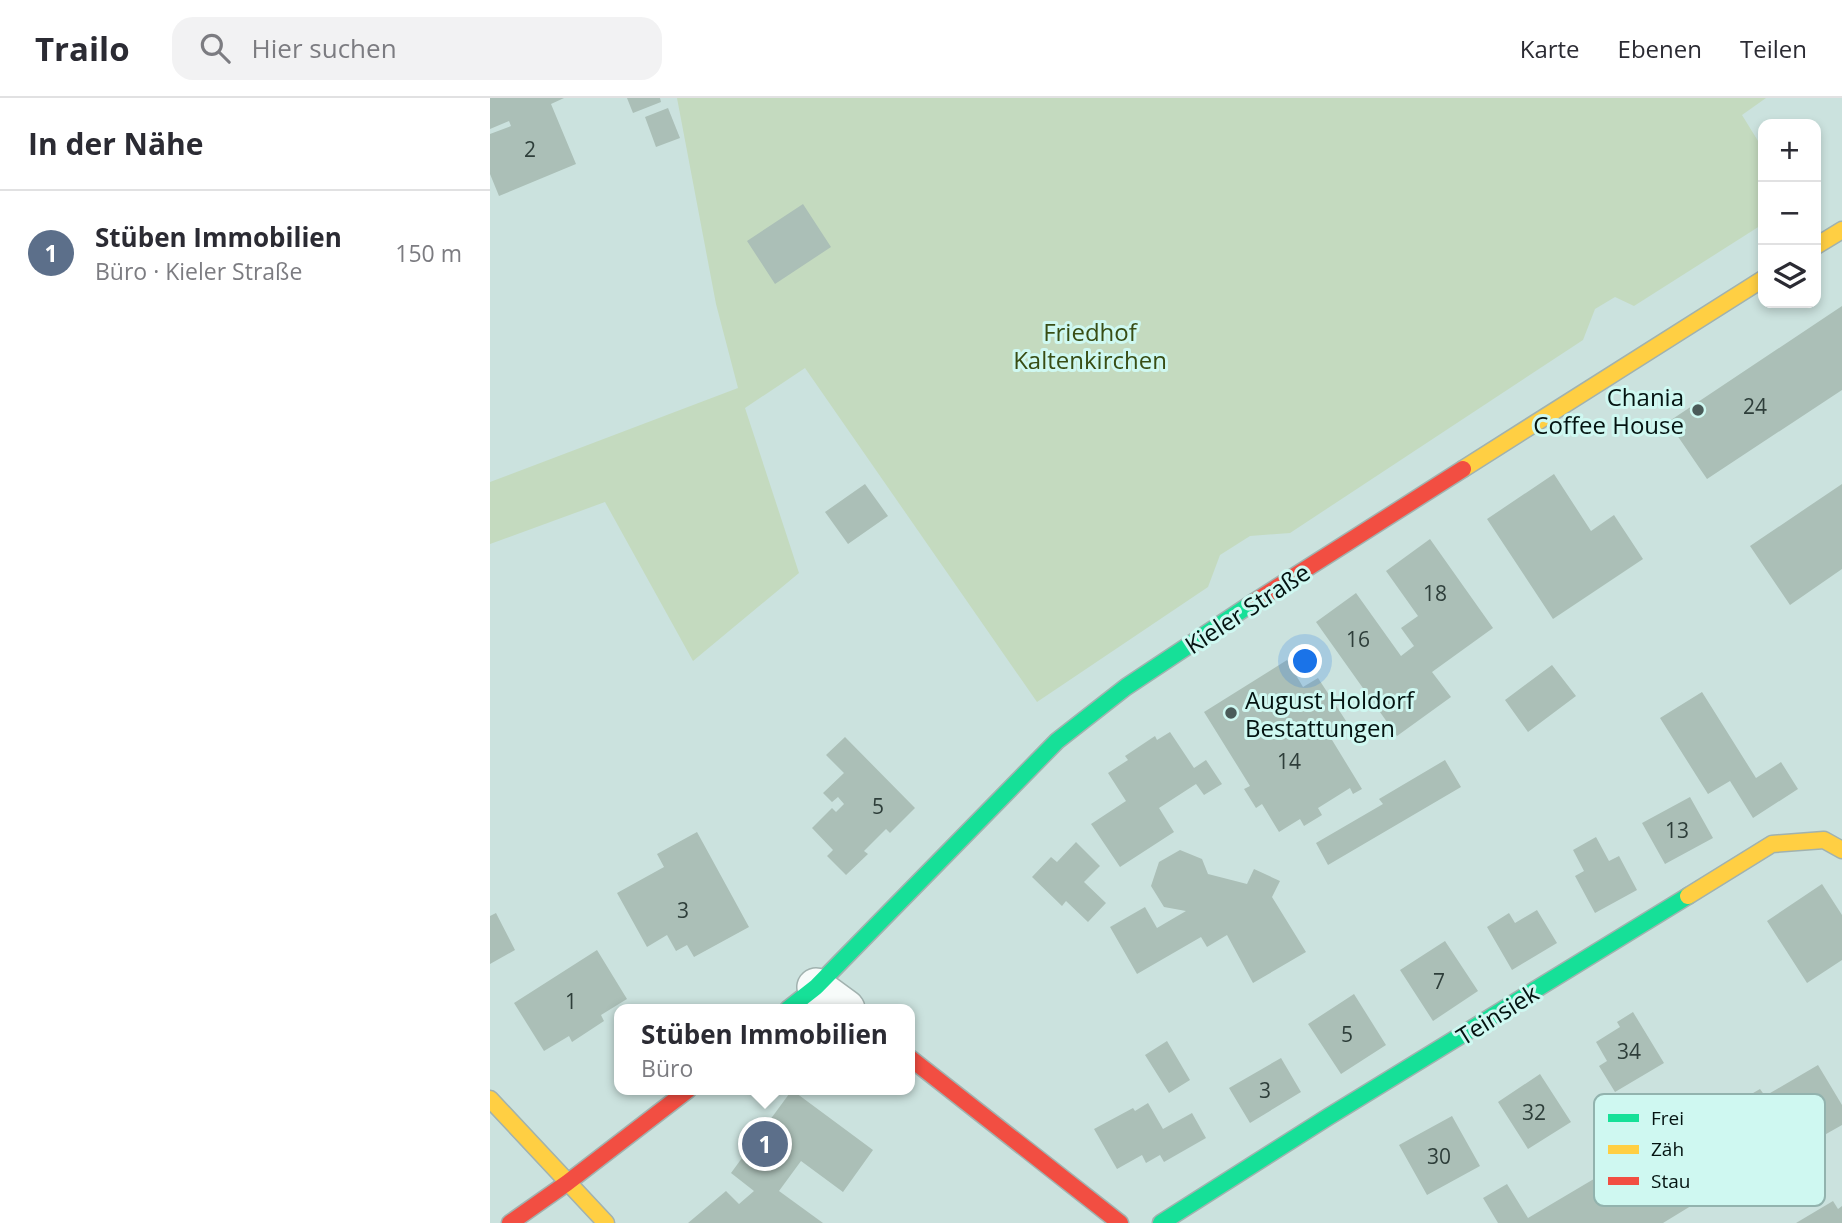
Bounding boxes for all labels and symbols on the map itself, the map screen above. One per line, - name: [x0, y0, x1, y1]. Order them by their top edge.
- house number: 2: [524, 135, 536, 163]
- park label: Friedhof Kaltenkirchen: [1013, 315, 1167, 376]
- place label: Chania Coffee House: [1533, 380, 1684, 441]
- house number: 24: [1743, 392, 1767, 420]
- marker: Chania Coffee House: [1690, 402, 1706, 418]
- street label: Kieler Straße: [1178, 555, 1316, 661]
- house number: 18: [1423, 579, 1447, 607]
- house number: 16: [1346, 625, 1370, 653]
- your location: [1288, 644, 1322, 678]
- place label: August Holdorf Bestattungen: [1245, 683, 1416, 744]
- marker: August Holdorf Bestattungen: [1223, 705, 1239, 721]
- house number: 14: [1277, 747, 1301, 775]
- house number: 5: [872, 792, 884, 820]
- house number: 13: [1665, 816, 1689, 844]
- house number: 3: [677, 896, 689, 924]
- house number: 7: [1433, 967, 1445, 995]
- street label: Teinsiek: [1450, 976, 1545, 1052]
- house number: 1: [565, 987, 577, 1015]
- house number: 5: [1341, 1020, 1353, 1048]
- house number: 34: [1617, 1037, 1641, 1065]
- house number: 3: [1259, 1076, 1271, 1104]
- legend: [1594, 1094, 1825, 1206]
- house number: 32: [1522, 1098, 1546, 1126]
- text: Frei: [1651, 1105, 1684, 1131]
- pin: 1: [742, 1118, 788, 1170]
- text: Zäh: [1651, 1136, 1684, 1162]
- house number: 30: [1427, 1142, 1451, 1170]
- text: Stau: [1651, 1168, 1690, 1194]

